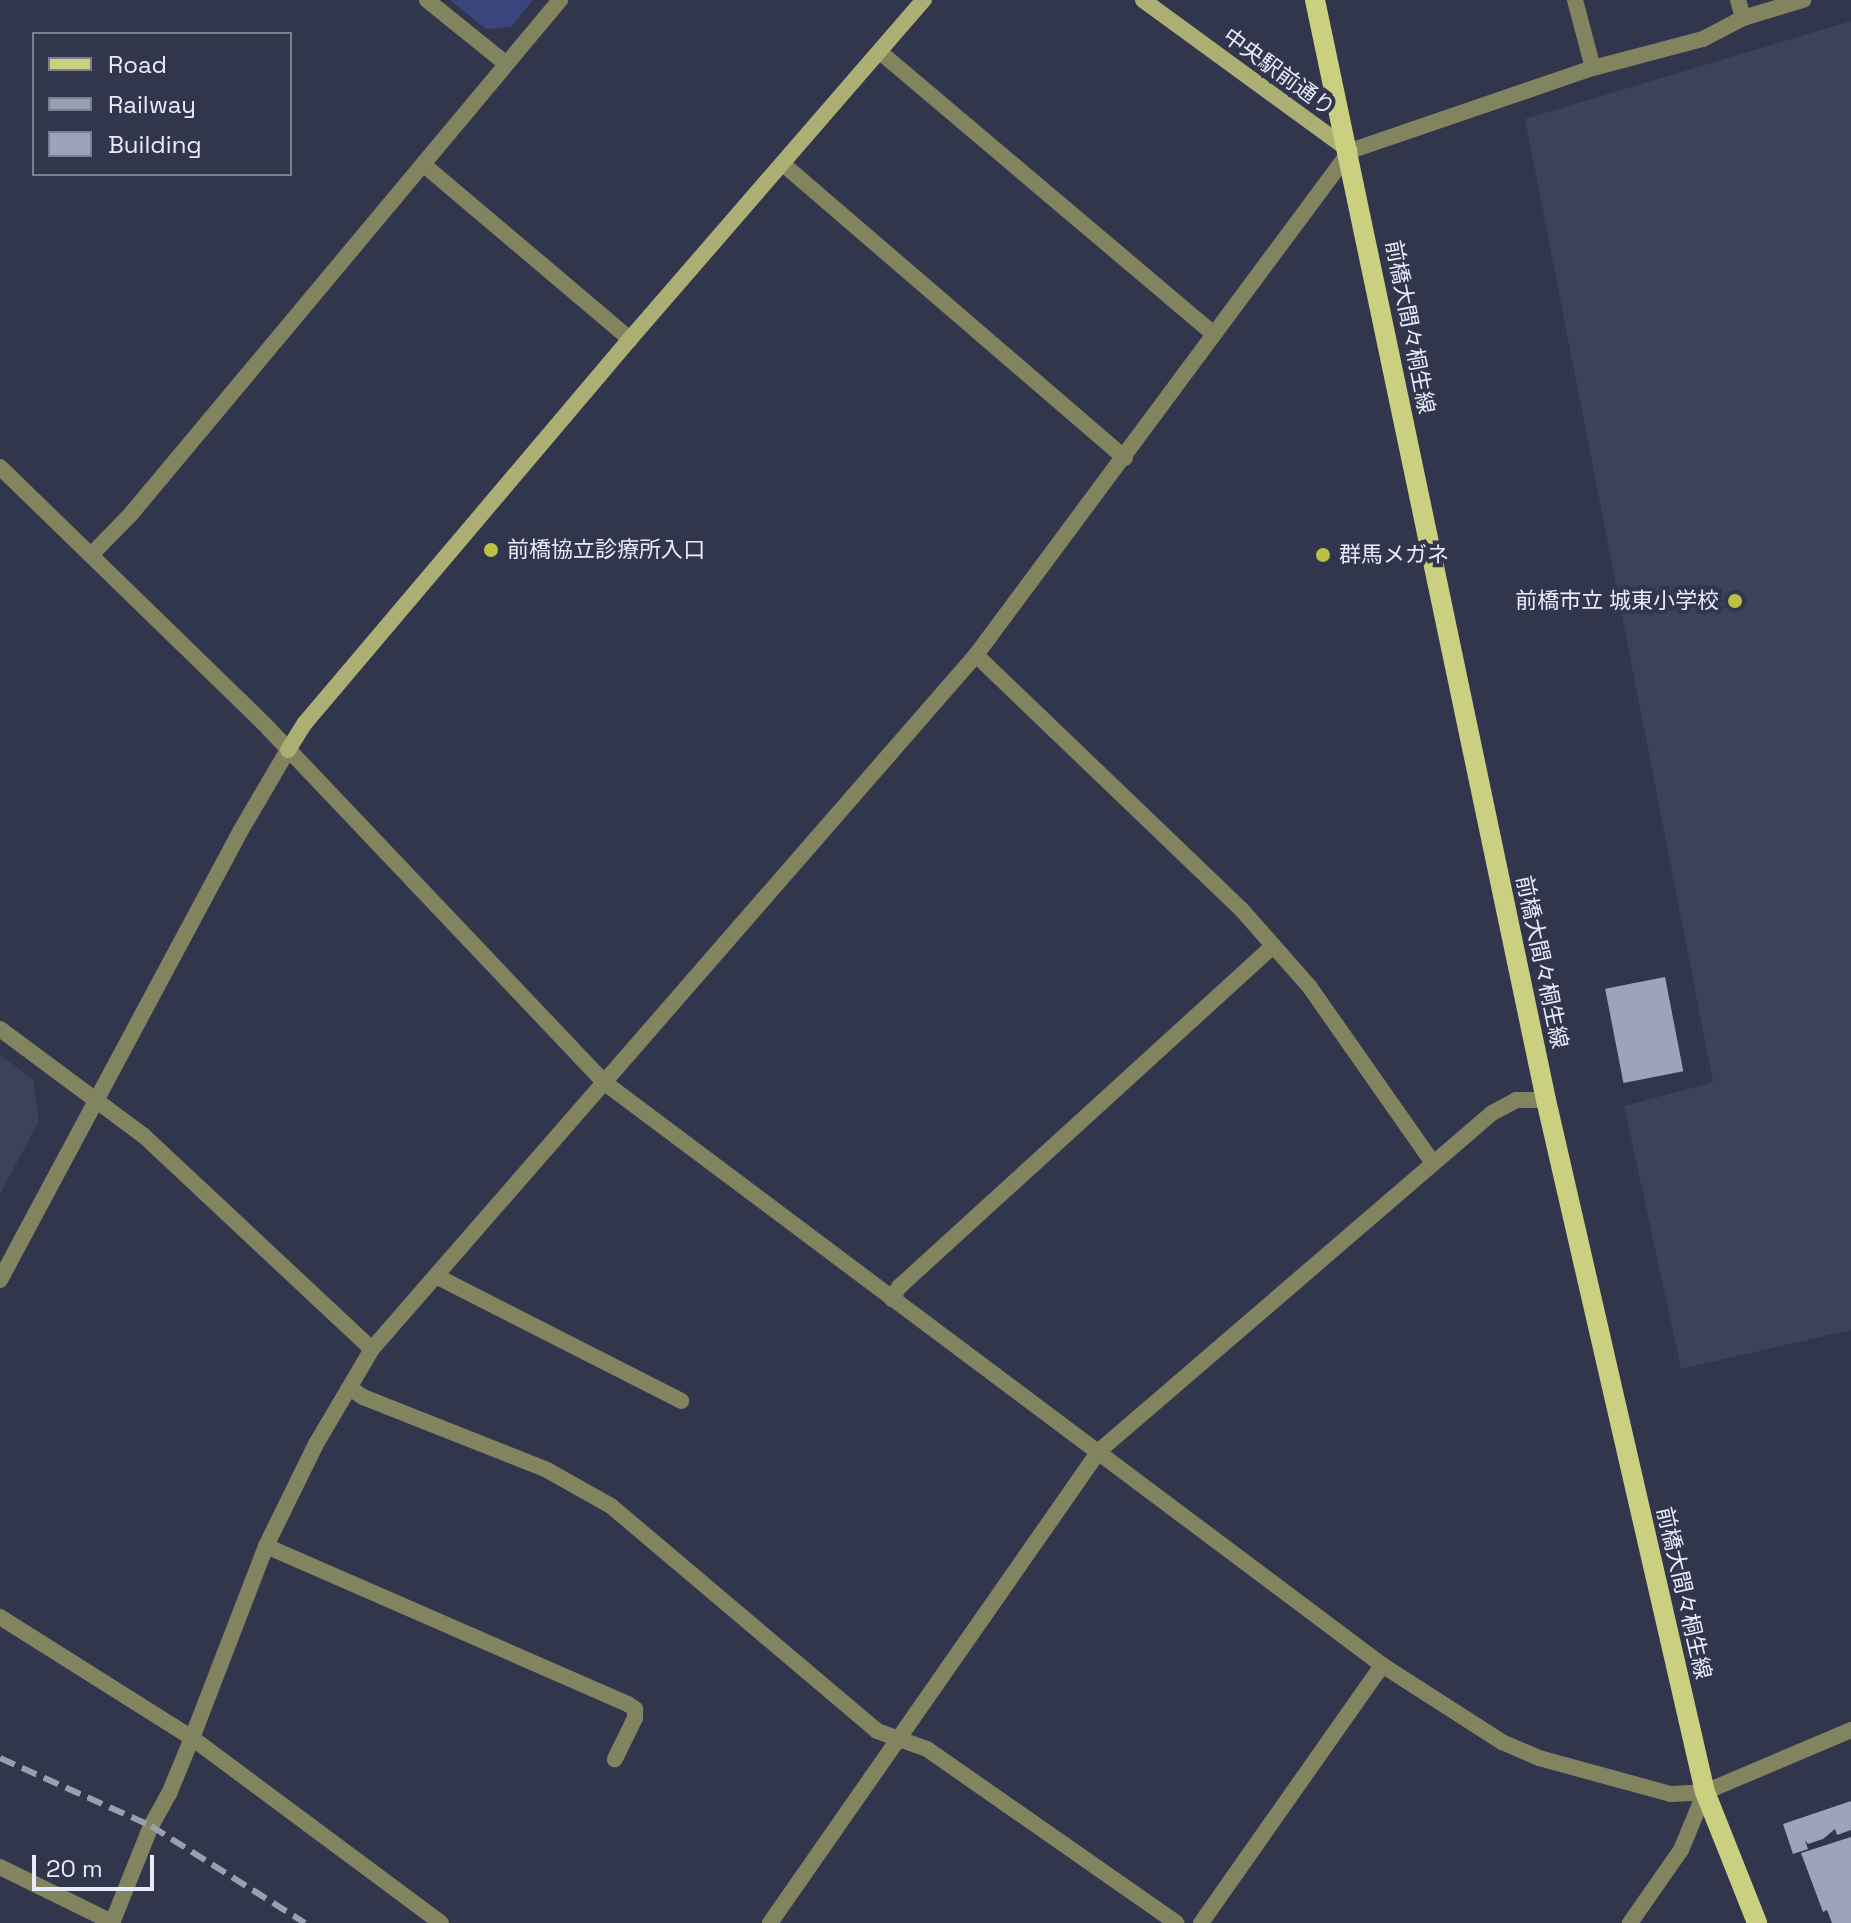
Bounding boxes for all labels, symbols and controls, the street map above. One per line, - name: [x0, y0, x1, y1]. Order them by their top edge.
- street label: 中央駅前通り: [1218, 23, 1340, 121]
- legend: [32, 32, 292, 176]
- text: Road: [108, 49, 167, 80]
- text: Railway: [108, 89, 196, 120]
- text: Building: [108, 129, 202, 160]
- street label: 前橋大間々桐生線: [1380, 238, 1440, 416]
- place label: 前橋協立診療所入口: [507, 537, 705, 563]
- marker: 前橋協立診療所入口: [482, 541, 500, 559]
- place label: 群馬メガネ: [1339, 542, 1449, 568]
- marker: 群馬メガネ: [1314, 546, 1332, 564]
- place label: 前橋市立 城東小学校: [1515, 588, 1719, 614]
- marker: 前橋市立 城東小学校: [1726, 592, 1744, 610]
- street label: 前橋大間々桐生線: [1511, 873, 1573, 1051]
- street label: 前橋大間々桐生線: [1651, 1504, 1717, 1682]
- scale bar: [36, 1839, 158, 1889]
- text: 20 m: [46, 1853, 103, 1884]

